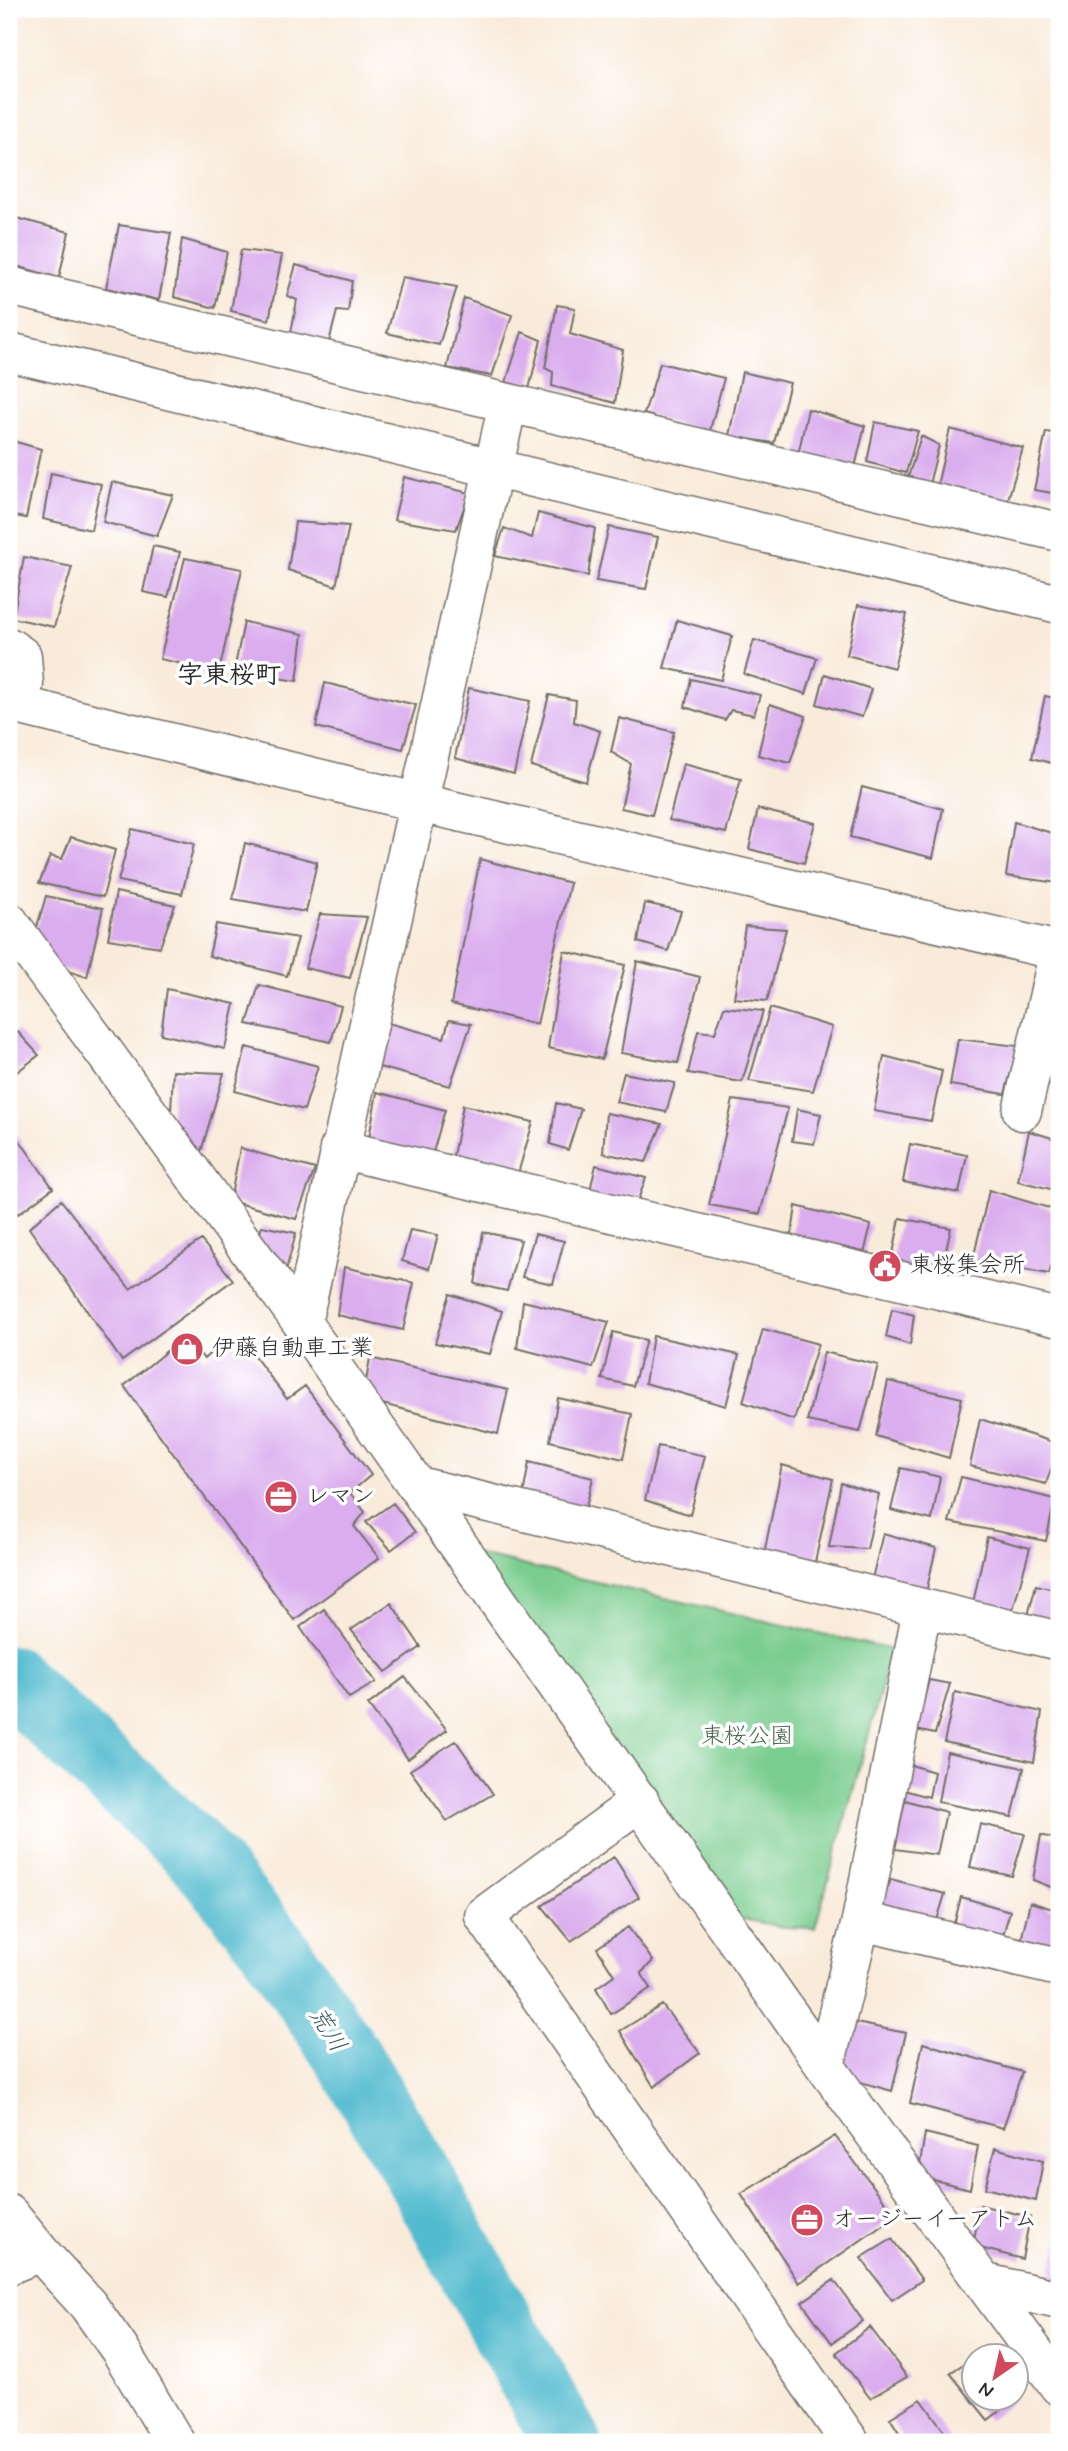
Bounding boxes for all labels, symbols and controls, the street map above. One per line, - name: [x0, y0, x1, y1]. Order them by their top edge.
- district label: 字東桜町: [177, 659, 281, 693]
- public building icon: 東桜集会所: [866, 1247, 904, 1285]
- place label: 東桜集会所: [910, 1251, 1025, 1281]
- shop icon: 伊藤自動車工業: [168, 1330, 206, 1368]
- place label: 伊藤自動車工業: [212, 1334, 373, 1364]
- office icon: レマン: [262, 1478, 300, 1516]
- place label: レマン: [306, 1482, 375, 1512]
- park label: 東桜公園: [701, 1722, 793, 1752]
- water label: 荒川: [301, 2001, 353, 2059]
- office icon: オージーイーアトム: [788, 2201, 826, 2239]
- place label: オージーイーアトム: [832, 2205, 1037, 2235]
- north arrow: [960, 2342, 1030, 2412]
- text: N: [974, 2376, 999, 2404]

